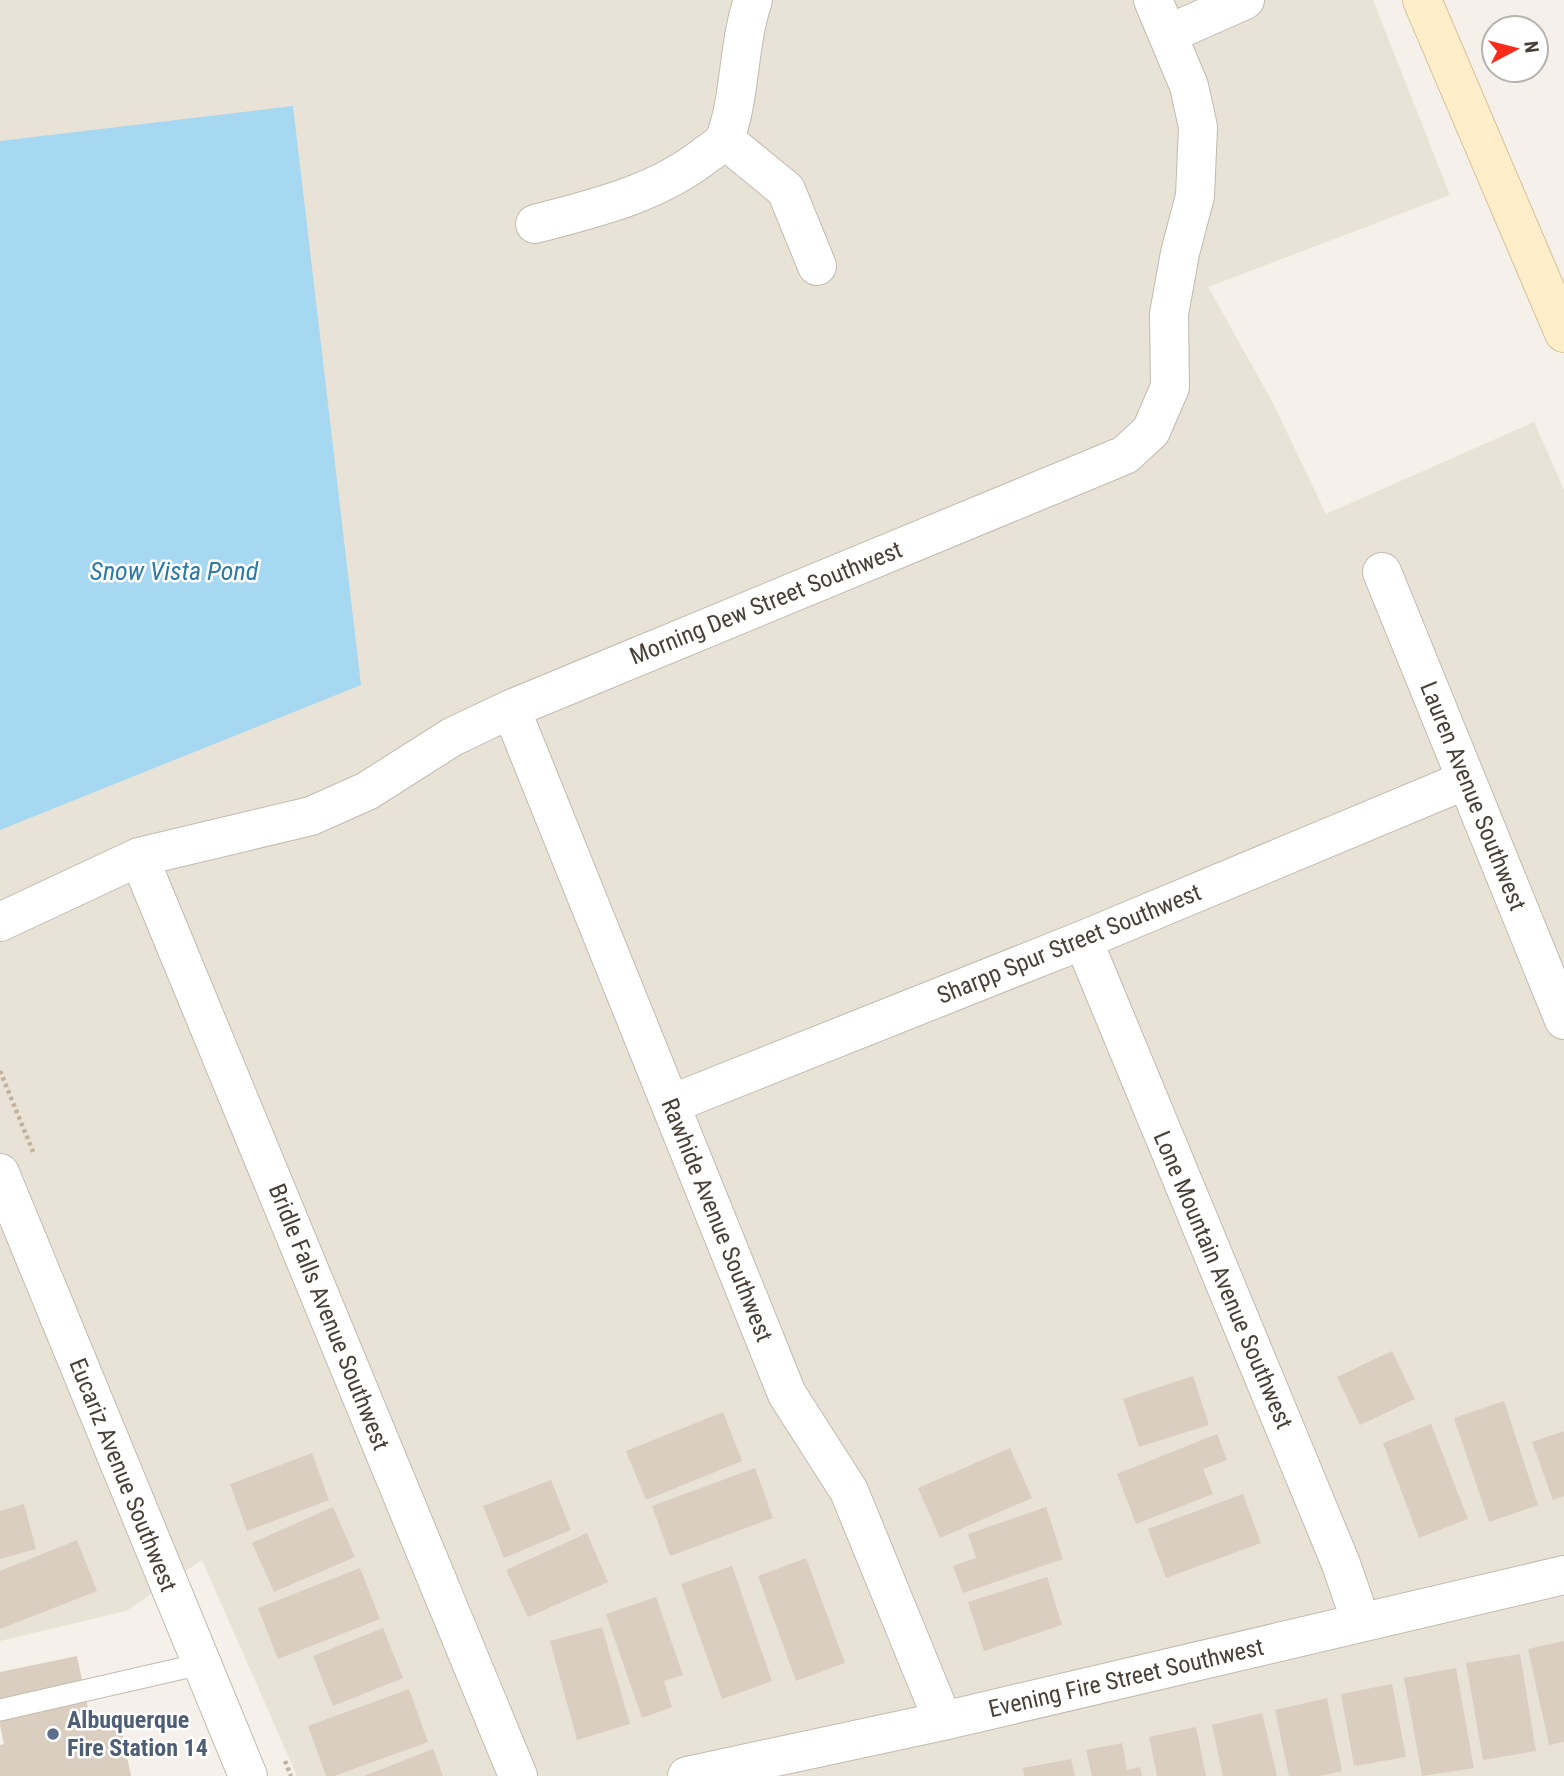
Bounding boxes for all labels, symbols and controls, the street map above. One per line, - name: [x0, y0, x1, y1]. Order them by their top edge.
- north arrow: [1480, 14, 1550, 84]
- text: N: [1519, 40, 1544, 54]
- street label: Morning Dew Street Southwest: [626, 535, 906, 671]
- water label: Snow Vista Pond: [90, 556, 259, 586]
- street label: Lauren Avenue Southwest: [1414, 678, 1532, 914]
- street label: Sharpp Spur Street Southwest: [933, 878, 1205, 1010]
- street label: Rawhide Avenue Southwest: [655, 1094, 779, 1346]
- street label: Lone Mountain Avenue Southwest: [1147, 1127, 1299, 1433]
- street label: Bridle Falls Avenue Southwest: [263, 1180, 395, 1454]
- street label: Eucariz Avenue Southwest: [63, 1354, 183, 1596]
- street label: Evening Fire Street Southwest: [986, 1633, 1266, 1723]
- place label: Albuquerque Fire Station 14: [67, 1706, 208, 1762]
- marker: Albuquerque Fire Station 14: [45, 1726, 61, 1742]

